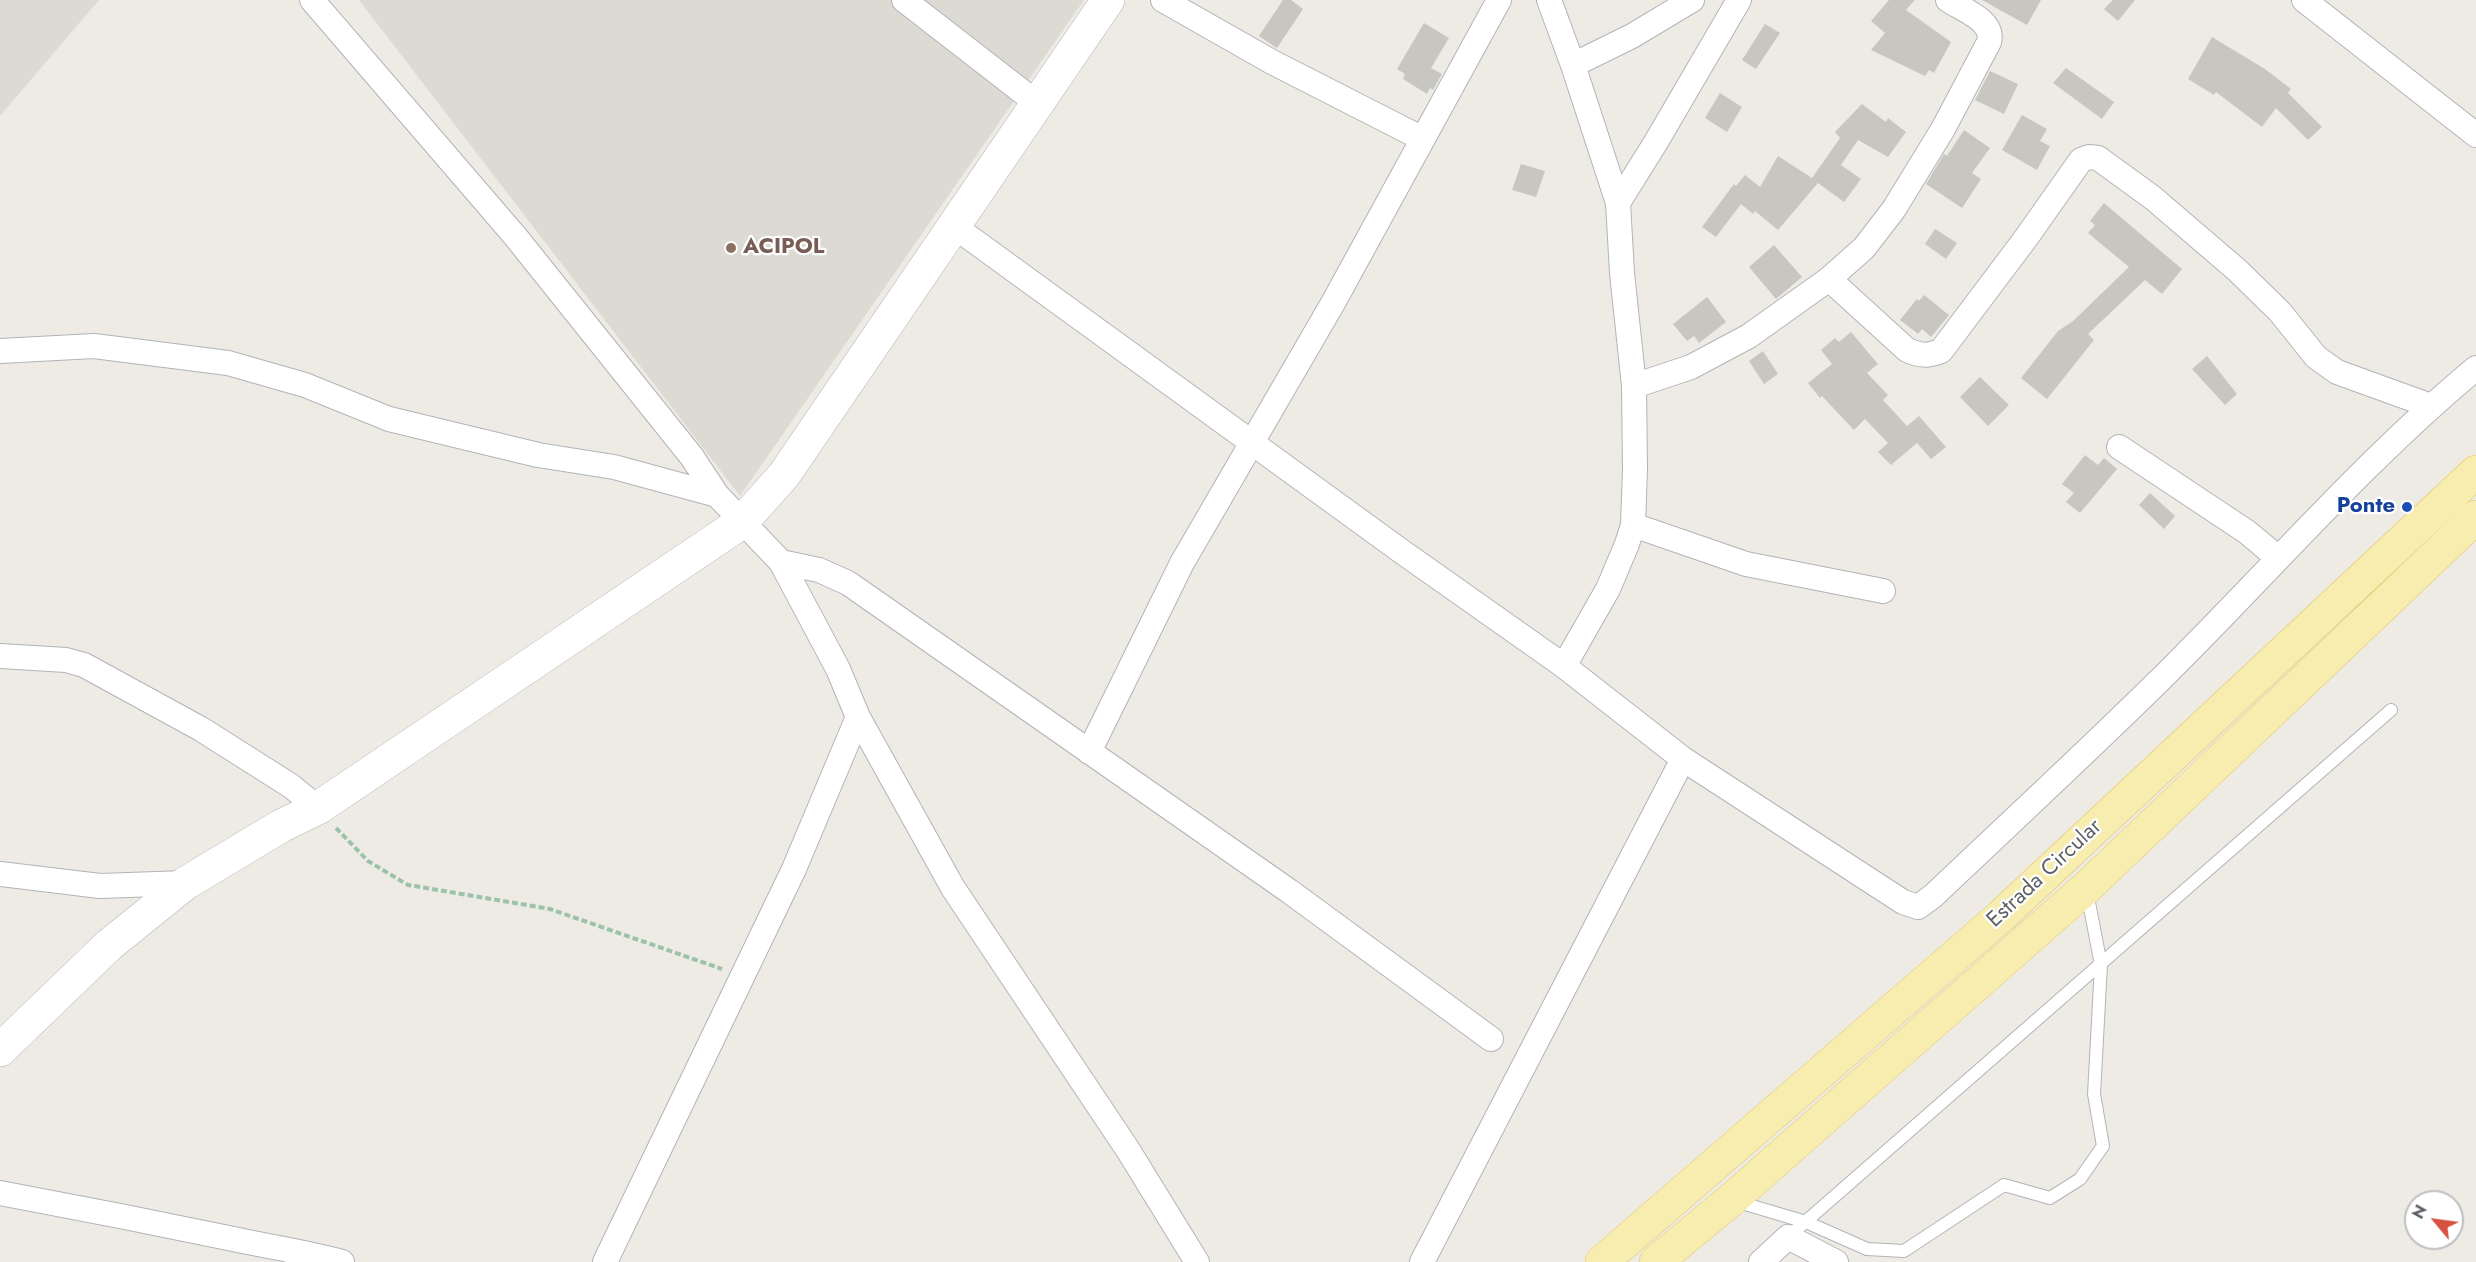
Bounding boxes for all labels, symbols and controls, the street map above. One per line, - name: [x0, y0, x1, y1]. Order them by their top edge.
- place label: ACIPOL: [743, 235, 824, 261]
- marker: ACIPOL: [724, 241, 738, 255]
- place label: Ponte: [2337, 494, 2395, 520]
- marker: Ponte: [2400, 500, 2414, 514]
- street label: Estrada Circular: [1982, 814, 2108, 934]
- north arrow: [2404, 1190, 2464, 1250]
- text: N: [2406, 1201, 2433, 1223]

